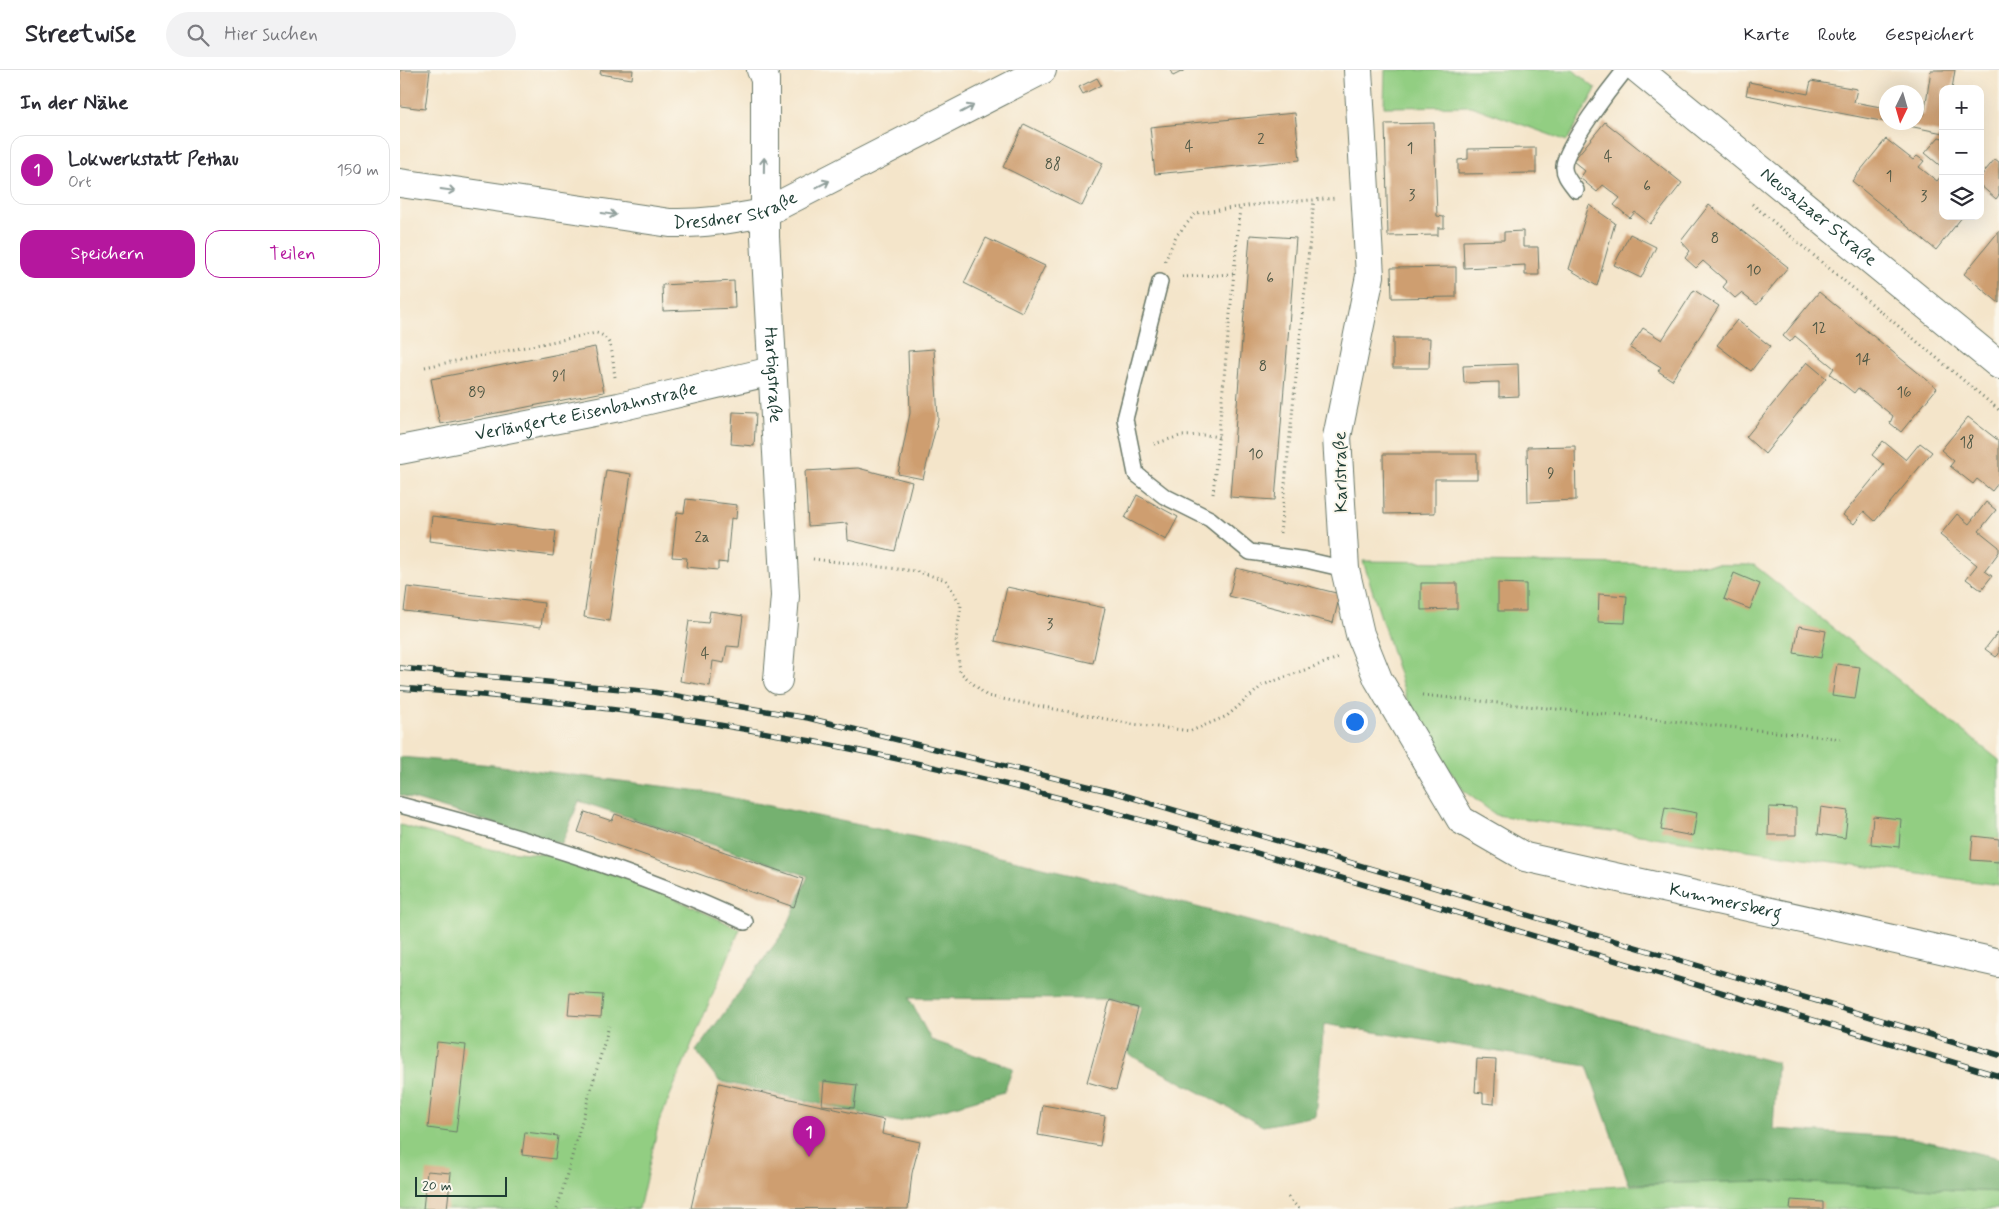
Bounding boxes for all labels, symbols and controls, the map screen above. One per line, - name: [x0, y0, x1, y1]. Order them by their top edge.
- search box: [166, 12, 516, 57]
- text: Streetwise: [25, 19, 136, 50]
- icon: search: [184, 21, 212, 49]
- text: Hier suchen: [224, 22, 318, 47]
- text: Karte: [1744, 23, 1790, 47]
- text: Route: [1818, 23, 1857, 47]
- text: Gespeichert: [1885, 23, 1974, 47]
- north arrow: [1879, 85, 1924, 130]
- map controls: [1939, 85, 1984, 220]
- button: +: [1939, 85, 1984, 130]
- text: In der Nähe: [20, 89, 128, 117]
- one-way arrow: [959, 104, 974, 113]
- house number: 2: [1257, 130, 1265, 150]
- button: −: [1939, 130, 1984, 175]
- house number: 4: [1185, 137, 1194, 157]
- house number: 1: [1407, 139, 1413, 159]
- text: Lokwerkstatt Pethau: [68, 147, 239, 172]
- house number: 4: [1604, 147, 1613, 167]
- house number: 88: [1045, 155, 1061, 175]
- one-way arrow: [759, 157, 769, 173]
- text: 1: [33, 160, 41, 181]
- text: 150 m: [337, 160, 379, 181]
- street label: Neusalzaer Straße: [1755, 162, 1882, 272]
- house number: 1: [1886, 167, 1892, 187]
- text: Ort: [68, 172, 92, 193]
- button: layers: [1939, 175, 1984, 220]
- house number: 6: [1643, 177, 1651, 197]
- one-way arrow: [815, 179, 830, 188]
- one-way arrow: [440, 185, 456, 195]
- street label: Dresdner Straße: [673, 186, 802, 235]
- house number: 3: [1409, 186, 1416, 206]
- house number: 3: [1921, 187, 1928, 207]
- one-way arrow: [601, 209, 617, 219]
- house number: 8: [1711, 229, 1719, 249]
- button: Speichern: [20, 230, 195, 278]
- button: Teilen: [205, 230, 380, 278]
- house number: 10: [1746, 261, 1762, 281]
- house number: 6: [1266, 269, 1274, 289]
- house number: 12: [1812, 319, 1826, 339]
- street label: Hartigstraße: [758, 326, 787, 424]
- house number: 14: [1855, 350, 1871, 370]
- house number: 8: [1259, 357, 1267, 377]
- house number: 91: [552, 367, 566, 387]
- street label: Verlängerte Eisenbahnstraße: [473, 377, 700, 447]
- house number: 89: [468, 383, 486, 403]
- house number: 16: [1896, 383, 1912, 403]
- street label: Karlstraße: [1328, 431, 1354, 513]
- house number: 18: [1960, 433, 1974, 453]
- house number: 10: [1248, 445, 1264, 465]
- house number: 9: [1547, 464, 1555, 484]
- house number: 2a: [694, 528, 710, 548]
- house number: 3: [1047, 615, 1054, 635]
- house number: 4: [701, 644, 710, 664]
- your location: [1342, 709, 1368, 735]
- street label: Kummersberg: [1667, 878, 1784, 928]
- pin: 1: [793, 1116, 825, 1157]
- scale bar: [415, 1174, 508, 1197]
- text: 20 m: [422, 1177, 452, 1195]

